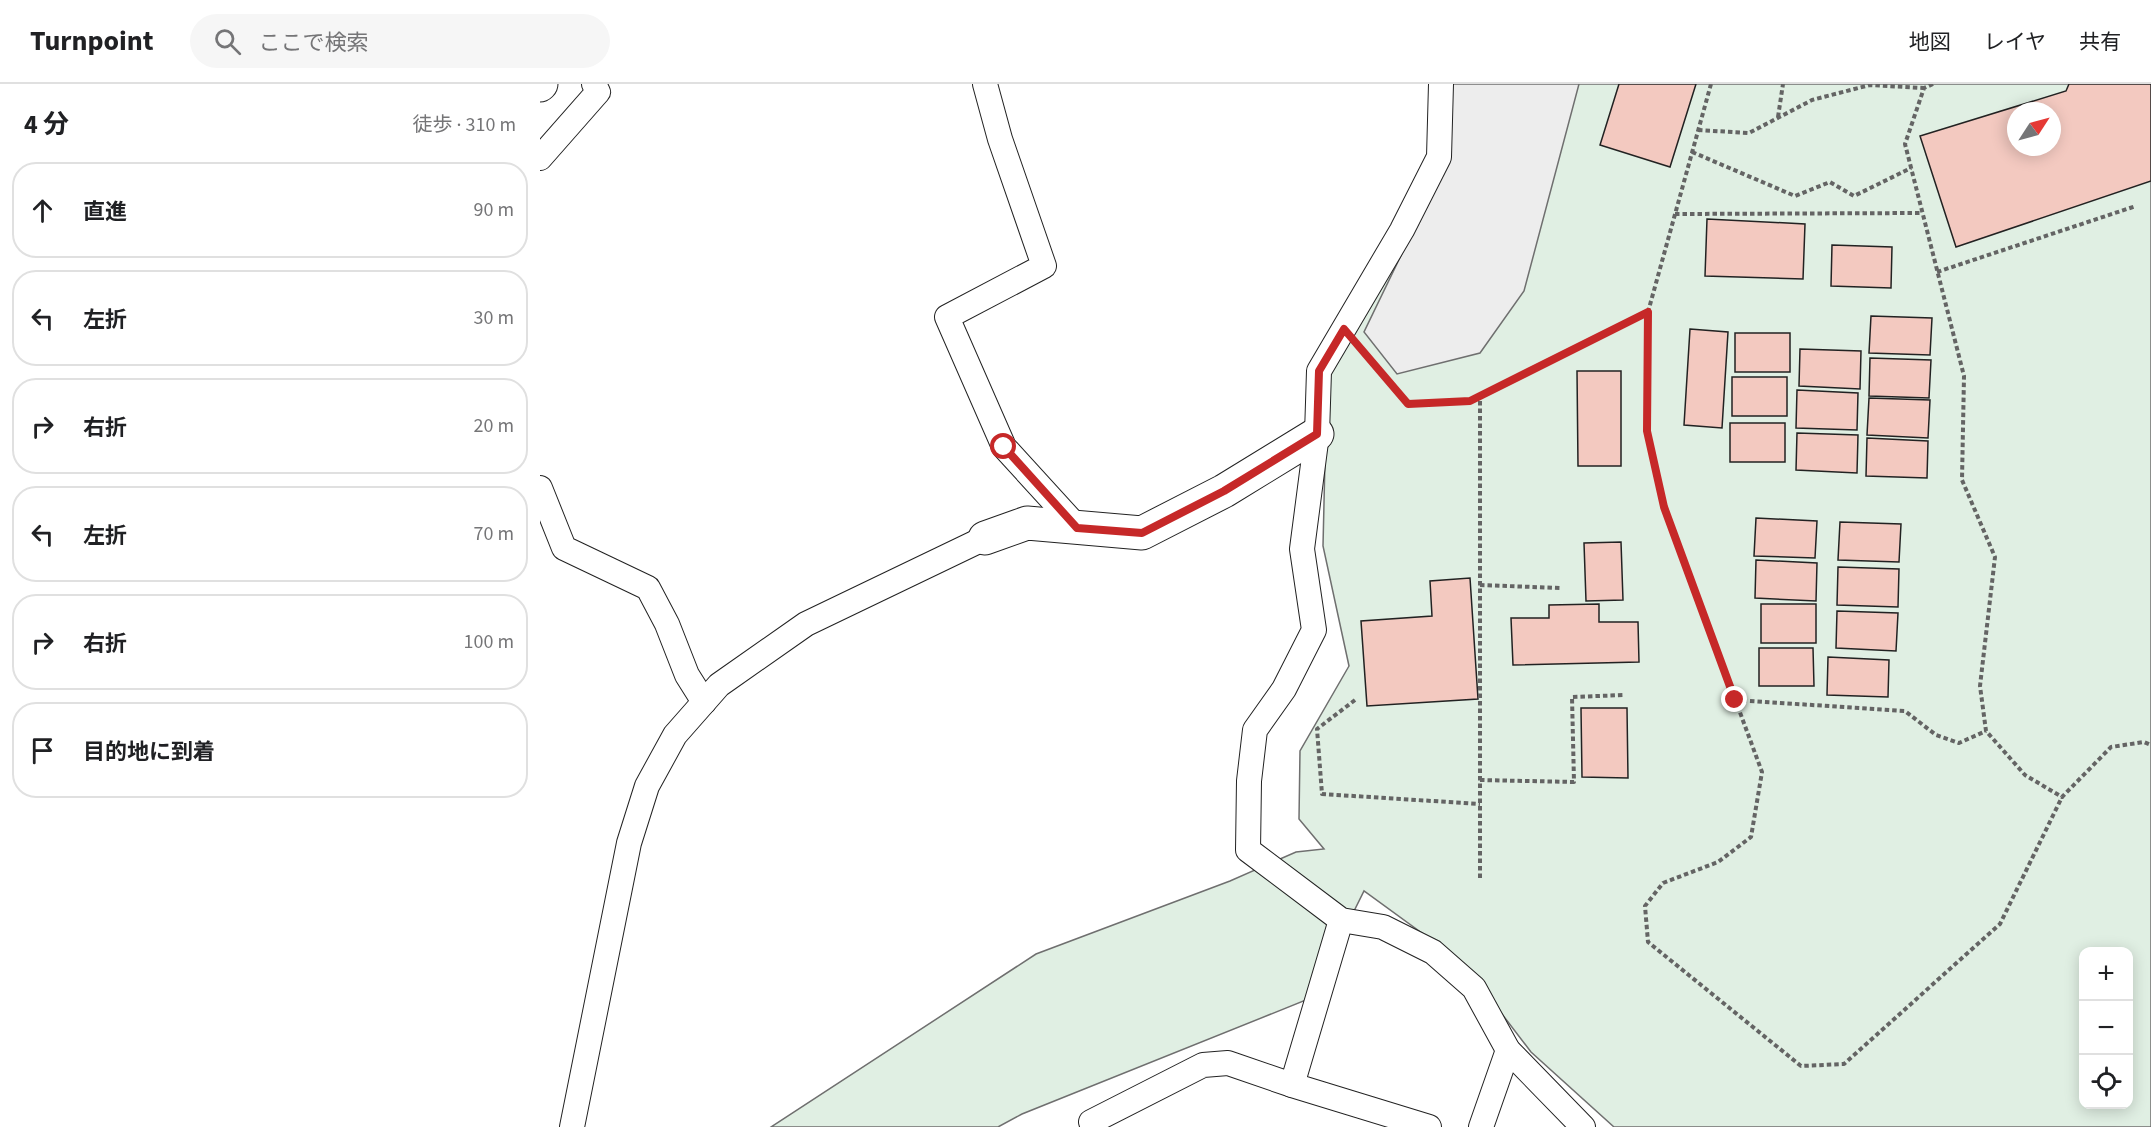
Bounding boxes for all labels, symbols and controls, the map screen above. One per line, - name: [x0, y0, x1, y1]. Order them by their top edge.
- search box: [190, 14, 610, 68]
- text: Turnpoint: [30, 21, 154, 61]
- icon: search: [211, 25, 244, 58]
- text: ここで検索: [259, 27, 369, 59]
- text: 地図: [1909, 27, 1951, 57]
- text: レイヤ: [1984, 27, 2046, 57]
- text: 共有: [2079, 27, 2121, 57]
- north arrow: [2007, 102, 2061, 156]
- text: 4 分: [24, 106, 69, 143]
- text: 徒歩 · 310 m: [413, 111, 516, 139]
- icon: ahead: [26, 194, 59, 227]
- text: 直進: [83, 196, 127, 228]
- text: 90 m: [474, 196, 514, 224]
- icon: left: [26, 302, 59, 335]
- text: 左折: [83, 304, 127, 336]
- text: 30 m: [474, 304, 514, 332]
- icon: right: [26, 410, 59, 443]
- text: 右折: [83, 412, 127, 444]
- text: 20 m: [474, 412, 514, 440]
- route start: [990, 433, 1016, 459]
- icon: left: [26, 518, 59, 551]
- text: 左折: [83, 520, 127, 552]
- text: 70 m: [474, 520, 514, 548]
- icon: right: [26, 626, 59, 659]
- text: 右折: [83, 628, 127, 660]
- text: 100 m: [464, 628, 514, 656]
- route end: [1721, 686, 1747, 712]
- icon: arrive: [26, 734, 59, 767]
- text: 目的地に到着: [83, 736, 215, 768]
- map controls: [2079, 947, 2133, 1109]
- button: +: [2079, 947, 2133, 1001]
- button: −: [2079, 1001, 2133, 1055]
- button: locate: [2079, 1055, 2133, 1109]

